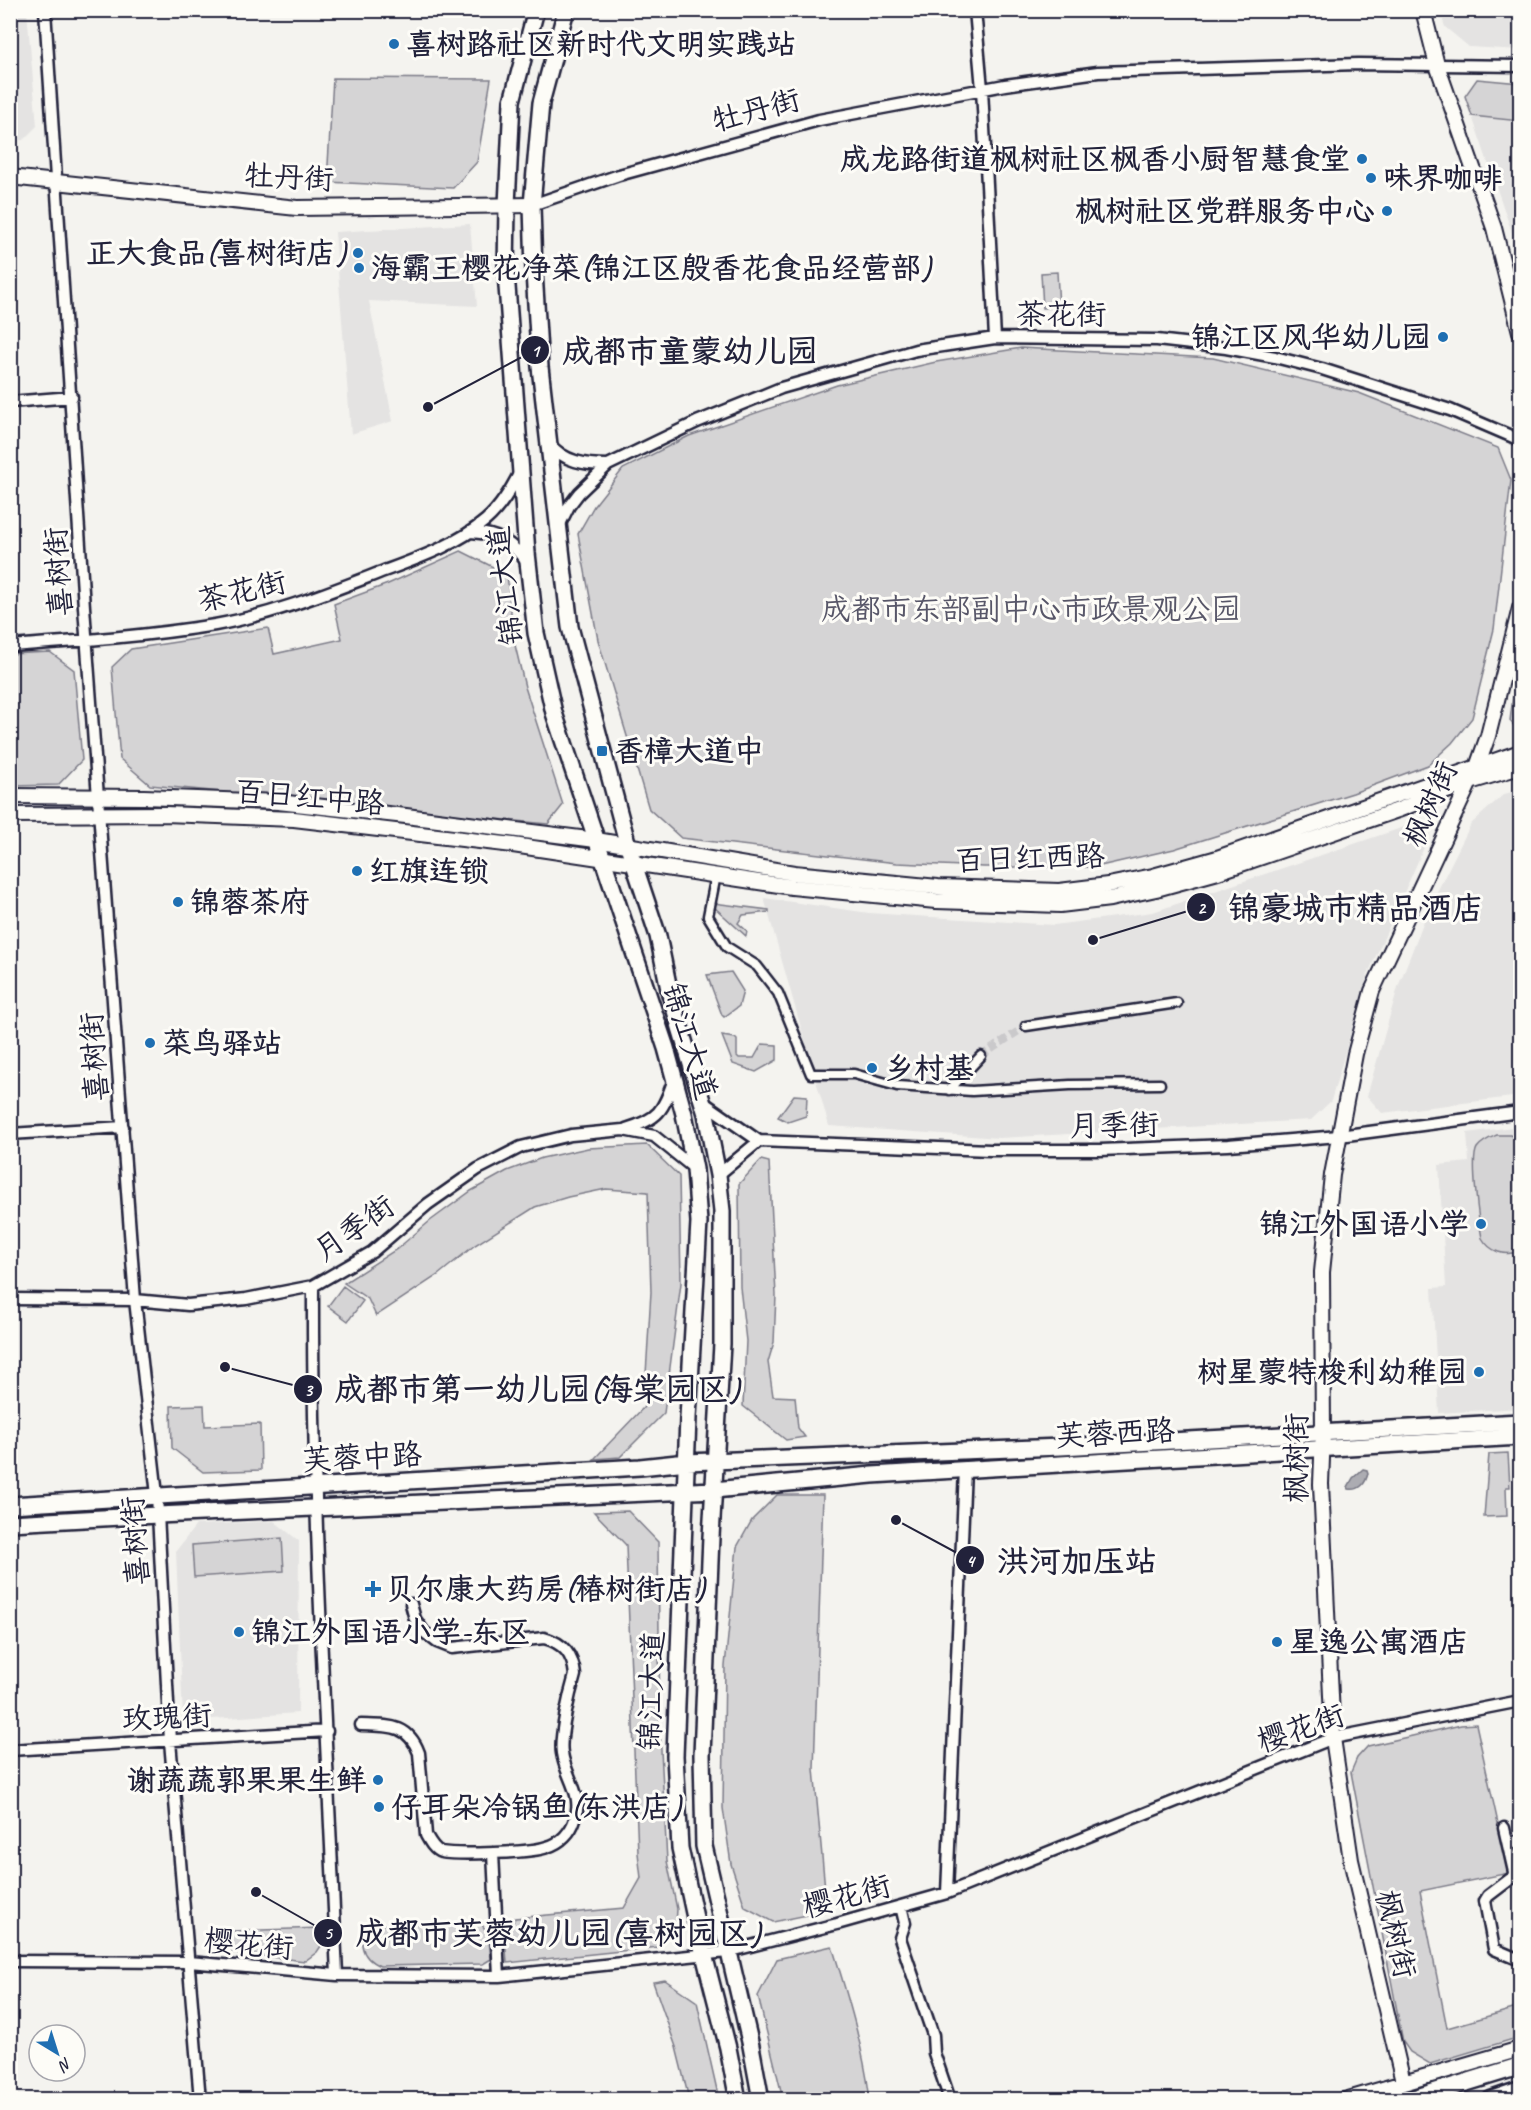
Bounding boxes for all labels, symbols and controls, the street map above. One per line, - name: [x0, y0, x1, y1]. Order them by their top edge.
- place label: 喜树路社区新时代文明实践站: [406, 25, 796, 63]
- marker: 喜树路社区新时代文明实践站: [387, 37, 401, 51]
- street label: 牡丹街: [708, 80, 804, 140]
- place label: 成龙路街道枫树社区枫香小厨智慧食堂: [840, 140, 1350, 178]
- marker: 成龙路街道枫树社区枫香小厨智慧食堂: [1355, 152, 1369, 166]
- street label: 牡丹街: [243, 156, 335, 198]
- place label: 味界咖啡: [1383, 159, 1503, 197]
- marker: 味界咖啡: [1364, 171, 1378, 185]
- place label: 枫树社区党群服务中心: [1075, 192, 1375, 230]
- marker: 枫树社区党群服务中心: [1380, 204, 1394, 218]
- place label: 正大食品(喜树街店): [86, 234, 348, 272]
- marker: 正大食品(喜树街店): [351, 246, 365, 260]
- place label: 海霸王樱花净菜(锦江区殷香花食品经营部): [371, 249, 933, 287]
- marker: 海霸王樱花净菜(锦江区殷香花食品经营部): [352, 261, 366, 275]
- street label: 茶花街: [1016, 295, 1106, 333]
- place label: 锦江区风华幼儿园: [1191, 318, 1431, 356]
- callout: 成都市童蒙幼儿园: [520, 325, 830, 375]
- marker: 锦江区风华幼儿园: [1436, 330, 1450, 344]
- text: 成都市童蒙幼儿园: [562, 331, 818, 372]
- text: 1: [531, 340, 541, 362]
- street label: 锦江大道: [479, 524, 531, 648]
- street label: 喜树街: [36, 526, 80, 618]
- street label: 茶花街: [194, 562, 290, 620]
- park label: 成都市东部副中心市政景观公园: [821, 590, 1241, 628]
- place label: 香樟大道中: [614, 732, 764, 770]
- marker: 香樟大道中: [595, 744, 609, 758]
- street label: 枫树街: [1394, 755, 1466, 853]
- street label: 百日红中路: [234, 772, 386, 822]
- street label: 百日红西路: [954, 836, 1106, 880]
- place label: 红旗连锁: [369, 852, 489, 890]
- marker: 红旗连锁: [350, 864, 364, 878]
- callout: 锦豪城市精品酒店: [1186, 882, 1496, 932]
- place label: 锦蓉茶府: [190, 883, 310, 921]
- text: 锦豪城市精品酒店: [1228, 888, 1484, 929]
- marker: 锦蓉茶府: [171, 895, 185, 909]
- text: 2: [1197, 897, 1207, 919]
- street label: 锦江大道: [654, 978, 726, 1104]
- street label: 喜树街: [72, 1011, 116, 1103]
- place label: 菜鸟驿站: [162, 1024, 282, 1062]
- marker: 菜鸟驿站: [143, 1036, 157, 1050]
- place label: 乡村基: [884, 1049, 974, 1087]
- marker: 乡村基: [865, 1061, 879, 1075]
- street label: 月季街: [1069, 1105, 1159, 1145]
- street label: 月季街: [306, 1187, 402, 1269]
- place label: 锦江外国语小学: [1259, 1205, 1469, 1243]
- marker: 锦江外国语小学: [1474, 1217, 1488, 1231]
- place label: 树星蒙特梭利幼稚园: [1197, 1353, 1467, 1391]
- callout: 成都市第一幼儿园(海棠园区): [293, 1364, 752, 1414]
- marker: 树星蒙特梭利幼稚园: [1472, 1365, 1486, 1379]
- text: 成都市第一幼儿园(海棠园区): [334, 1369, 742, 1410]
- text: 3: [304, 1379, 314, 1401]
- street label: 芙蓉西路: [1054, 1411, 1176, 1455]
- street label: 枫树街: [1277, 1413, 1315, 1503]
- street label: 芙蓉中路: [301, 1435, 423, 1479]
- street label: 喜树街: [113, 1495, 157, 1587]
- callout: 洪河加压站: [955, 1535, 1169, 1585]
- text: 洪河加压站: [997, 1541, 1157, 1582]
- text: 4: [966, 1550, 976, 1572]
- place label: 贝尔康大药房(椿树街店): [385, 1570, 707, 1608]
- marker: 贝尔康大药房(椿树街店): [366, 1582, 380, 1596]
- place label: 锦江外国语小学-东区: [251, 1613, 531, 1651]
- place label: 星逸公寓酒店: [1289, 1623, 1469, 1661]
- marker: 锦江外国语小学-东区: [232, 1625, 246, 1639]
- street label: 锦江大道: [630, 1630, 672, 1752]
- marker: 星逸公寓酒店: [1270, 1635, 1284, 1649]
- street label: 樱花街: [1252, 1695, 1350, 1761]
- street label: 玫瑰街: [121, 1696, 213, 1738]
- place label: 谢蔬蔬郭果果生鲜: [126, 1761, 367, 1799]
- marker: 谢蔬蔬郭果果生鲜: [371, 1773, 385, 1787]
- place label: 仔耳朵冷锅鱼(东洪店): [391, 1788, 683, 1826]
- marker: 仔耳朵冷锅鱼(东洪店): [372, 1800, 386, 1814]
- street label: 樱花街: [799, 1866, 895, 1926]
- street label: 枫树街: [1367, 1886, 1425, 1982]
- callout: 成都市芙蓉幼儿园(喜树园区): [313, 1908, 773, 1958]
- text: 成都市芙蓉幼儿园(喜树园区): [355, 1913, 763, 1954]
- street label: 樱花街: [203, 1921, 295, 1967]
- text: 5: [324, 1922, 334, 1944]
- north arrow: [27, 2023, 87, 2083]
- text: N: [53, 2053, 76, 2077]

